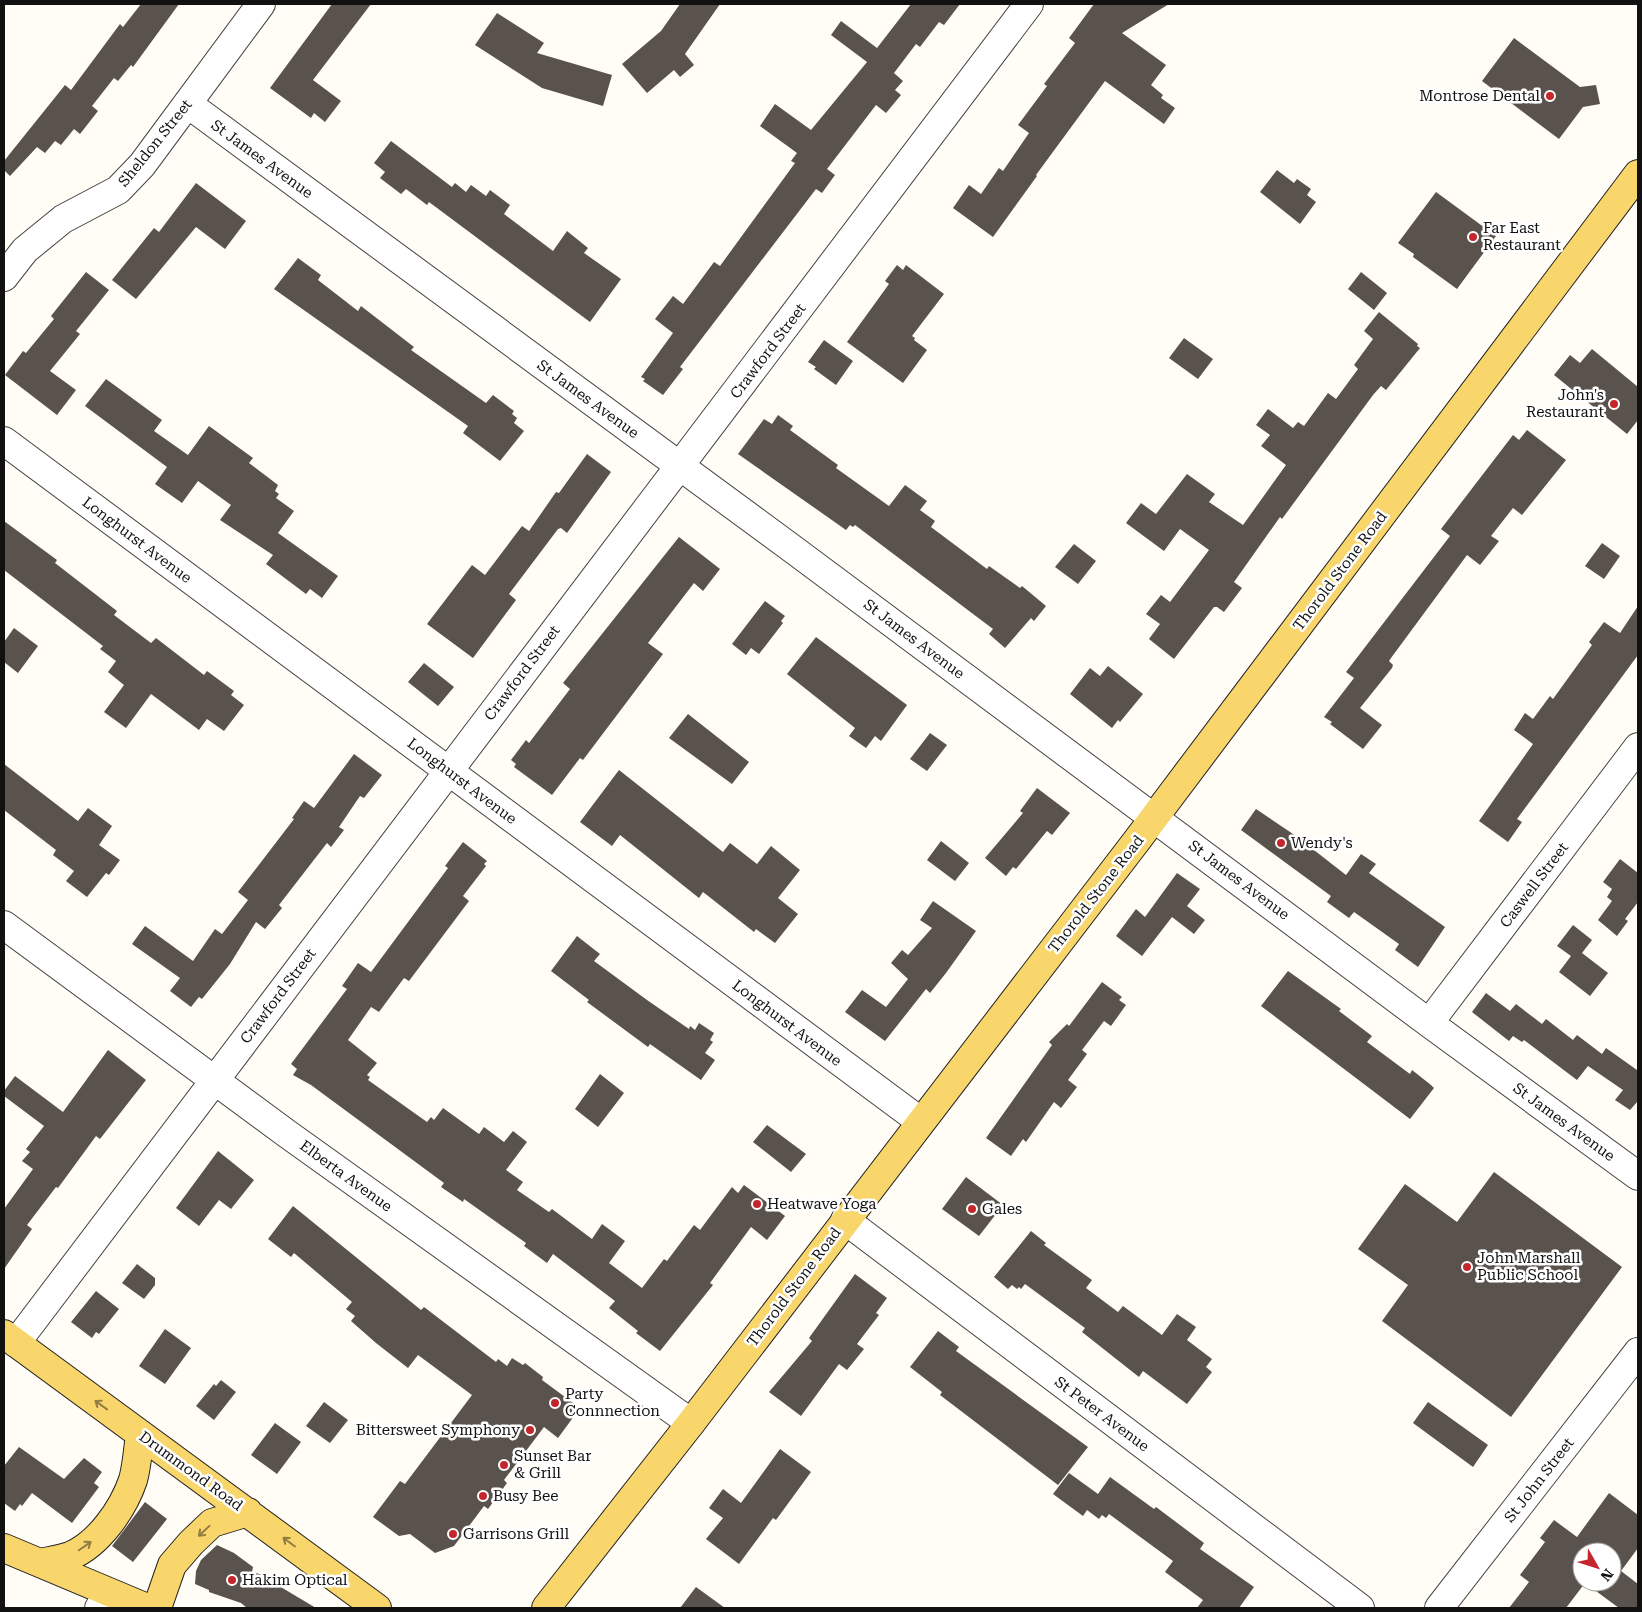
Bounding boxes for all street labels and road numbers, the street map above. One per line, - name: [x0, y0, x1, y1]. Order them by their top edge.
- street label: Sheldon Street: [114, 95, 196, 190]
- street label: St James Avenue: [208, 116, 316, 202]
- street label: Crawford Street: [726, 300, 810, 402]
- street label: St James Avenue: [534, 356, 642, 442]
- street label: Longhurst Avenue: [79, 493, 195, 587]
- street label: Thorold Stone Road: [1289, 508, 1391, 634]
- street label: St James Avenue: [860, 595, 968, 683]
- street label: Crawford Street: [480, 622, 564, 724]
- street label: Longhurst Avenue: [404, 734, 520, 828]
- street label: Thorold Stone Road: [1044, 831, 1148, 957]
- street label: St James Avenue: [1185, 836, 1293, 924]
- street label: Caswell Street: [1496, 838, 1572, 931]
- street label: Crawford Street: [236, 945, 320, 1047]
- street label: Longhurst Avenue: [729, 976, 845, 1070]
- street label: St James Avenue: [1510, 1079, 1618, 1165]
- street label: Elberta Avenue: [296, 1136, 396, 1216]
- street label: Thorold Stone Road: [743, 1224, 845, 1350]
- street label: St Peter Avenue: [1051, 1373, 1153, 1455]
- street label: Drummond Road: [136, 1427, 247, 1515]
- street label: St John Street: [1500, 1434, 1578, 1526]

